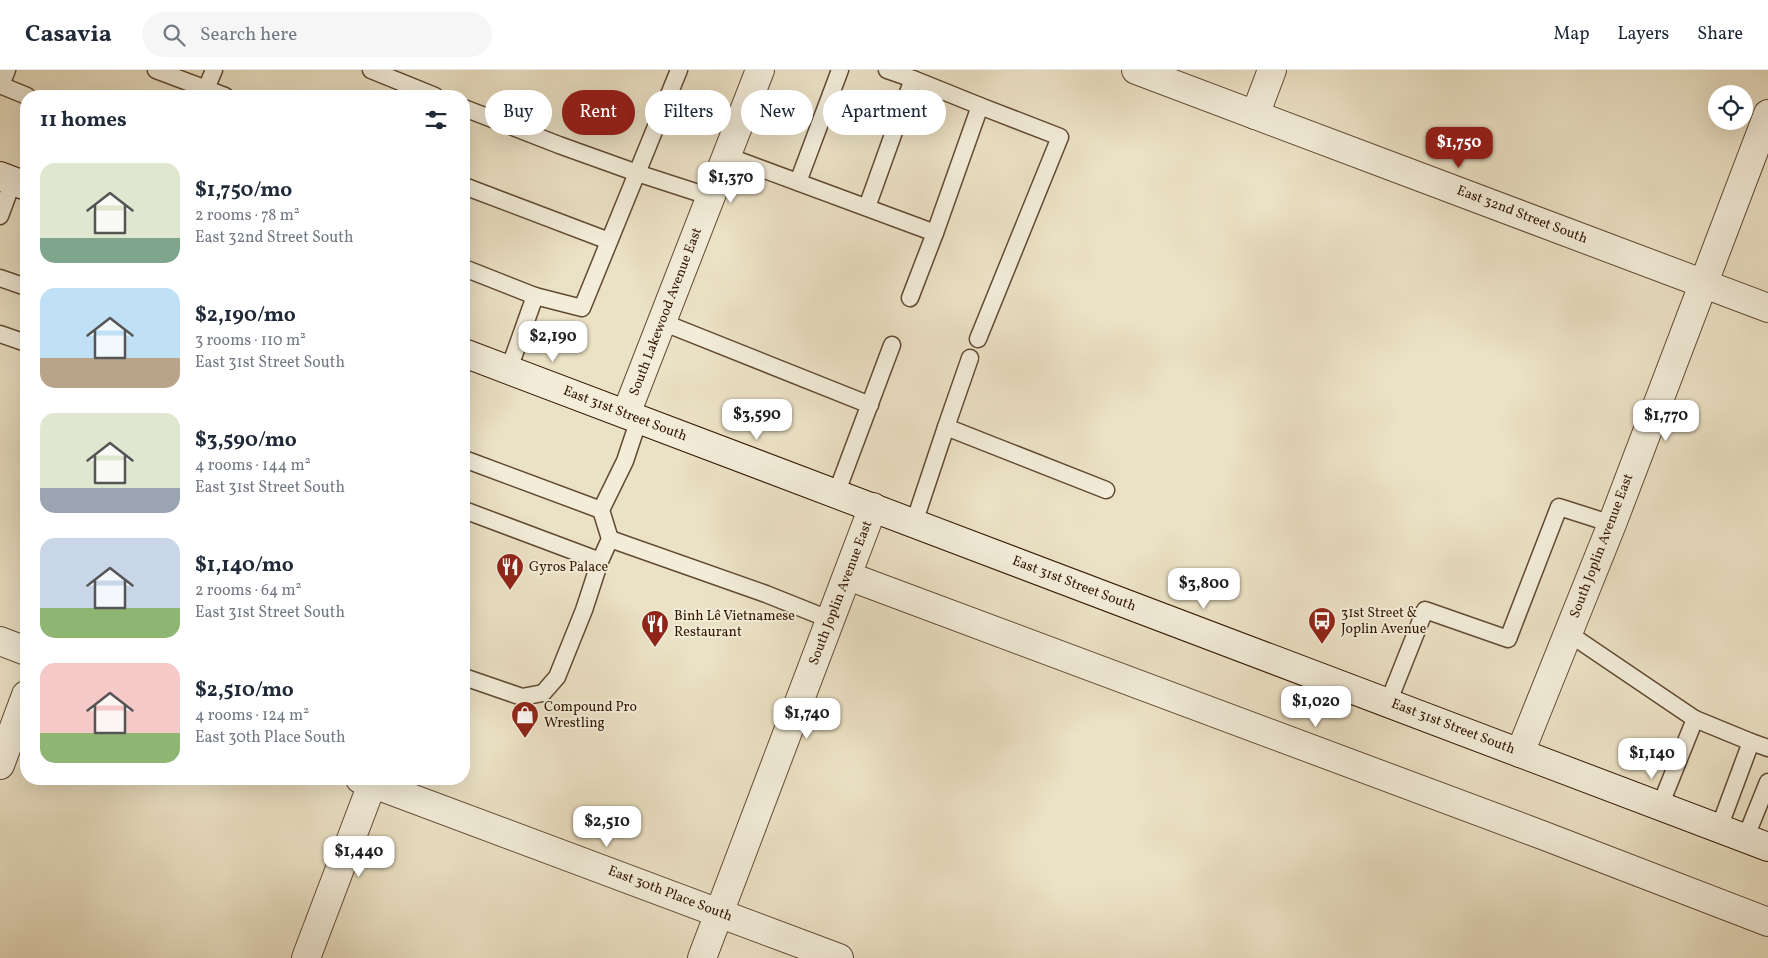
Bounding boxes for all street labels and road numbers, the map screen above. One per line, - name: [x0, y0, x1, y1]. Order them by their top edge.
- street label: East 32nd Street South: [1454, 181, 1590, 249]
- street label: South Lakewood Avenue East: [625, 225, 707, 399]
- street label: East 31st Street South: [560, 382, 690, 446]
- street label: South Joplin Avenue East: [1566, 471, 1638, 621]
- street label: South Joplin Avenue East: [805, 518, 877, 668]
- street label: East 31st Street South: [1009, 552, 1139, 616]
- street label: East 31st Street South: [1388, 695, 1518, 759]
- street label: East 30th Place South: [605, 862, 735, 926]

